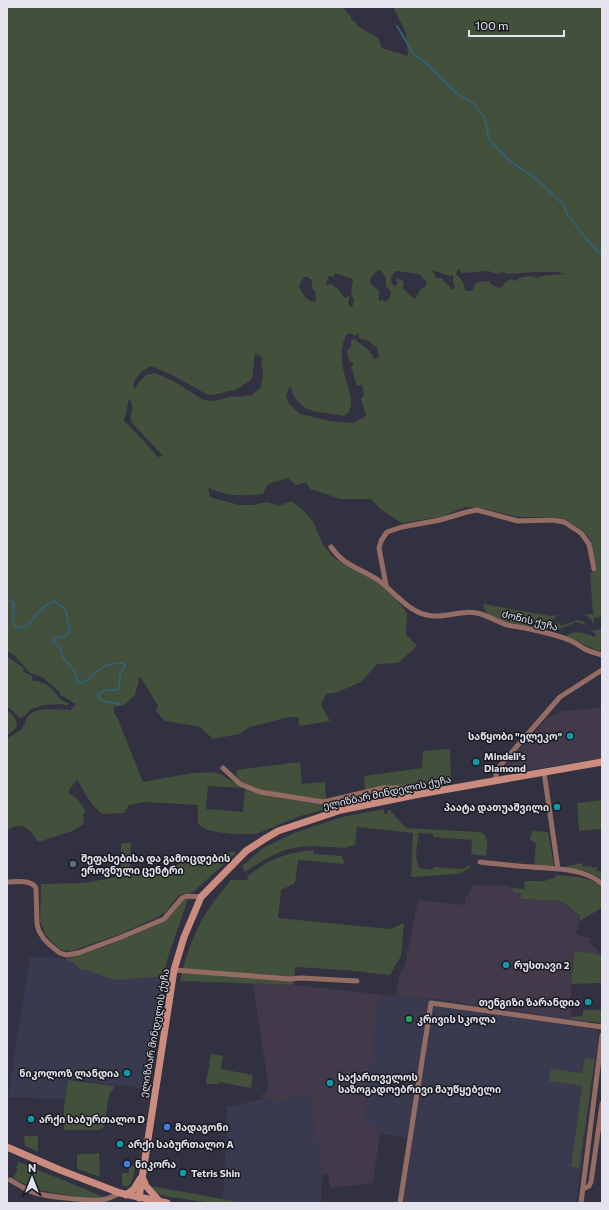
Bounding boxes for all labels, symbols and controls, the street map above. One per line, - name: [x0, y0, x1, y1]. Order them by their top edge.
- scale bar: [469, 12, 564, 38]
- text: 100 m: [475, 18, 509, 32]
- street label: ძოწის ქუჩა: [501, 607, 559, 634]
- place label: საწყობი "ელეკო": [468, 730, 562, 743]
- marker: საწყობი "ელეკო": [565, 731, 575, 741]
- place label: Mindeli's Diamond: [484, 750, 526, 774]
- marker: Mindeli's Diamond: [471, 757, 481, 767]
- street label: ელიზბარ მინდელის ქუჩა: [322, 773, 452, 812]
- place label: პაატა დათუაშვილი: [444, 801, 549, 814]
- marker: პაატა დათუაშვილი: [552, 802, 562, 812]
- place label: შეფასებისა და გამოცდების ეროვნული ცენტრი: [81, 852, 230, 877]
- marker: შეფასებისა და გამოცდების ეროვნული ცენტრი: [68, 859, 78, 869]
- place label: რუსთავი 2: [514, 959, 570, 972]
- marker: რუსთავი 2: [501, 960, 511, 970]
- street label: ელიზბარ მინდელის ქუჩა: [137, 968, 172, 1098]
- place label: თენგიზი ზარანდია: [479, 996, 580, 1009]
- marker: თენგიზი ზარანდია: [583, 997, 593, 1007]
- place label: კრივის სკოლა: [417, 1013, 496, 1026]
- marker: კრივის სკოლა: [404, 1014, 414, 1024]
- place label: ნიკოლოზ ლანდია: [19, 1067, 119, 1080]
- marker: ნიკოლოზ ლანდია: [122, 1068, 132, 1078]
- place label: საქართველოს საზოგადოებრივი მაუწყებელი: [338, 1071, 501, 1096]
- marker: საქართველოს საზოგადოებრივი მაუწყებელი: [325, 1078, 335, 1088]
- place label: არქი საბურთალო D: [39, 1113, 145, 1126]
- marker: არქი საბურთალო D: [26, 1114, 36, 1124]
- place label: მადაგონი: [175, 1121, 229, 1134]
- marker: მადაგონი: [162, 1122, 172, 1132]
- place label: არქი საბურთალო A: [128, 1138, 234, 1151]
- marker: არქი საბურთალო A: [115, 1139, 125, 1149]
- north arrow: [12, 1158, 52, 1198]
- place label: ნიკორა: [135, 1158, 176, 1171]
- marker: ნიკორა: [122, 1159, 132, 1169]
- text: N: [28, 1161, 36, 1174]
- place label: Tetris Shin: [191, 1167, 240, 1179]
- marker: Tetris Shin: [178, 1168, 188, 1178]

